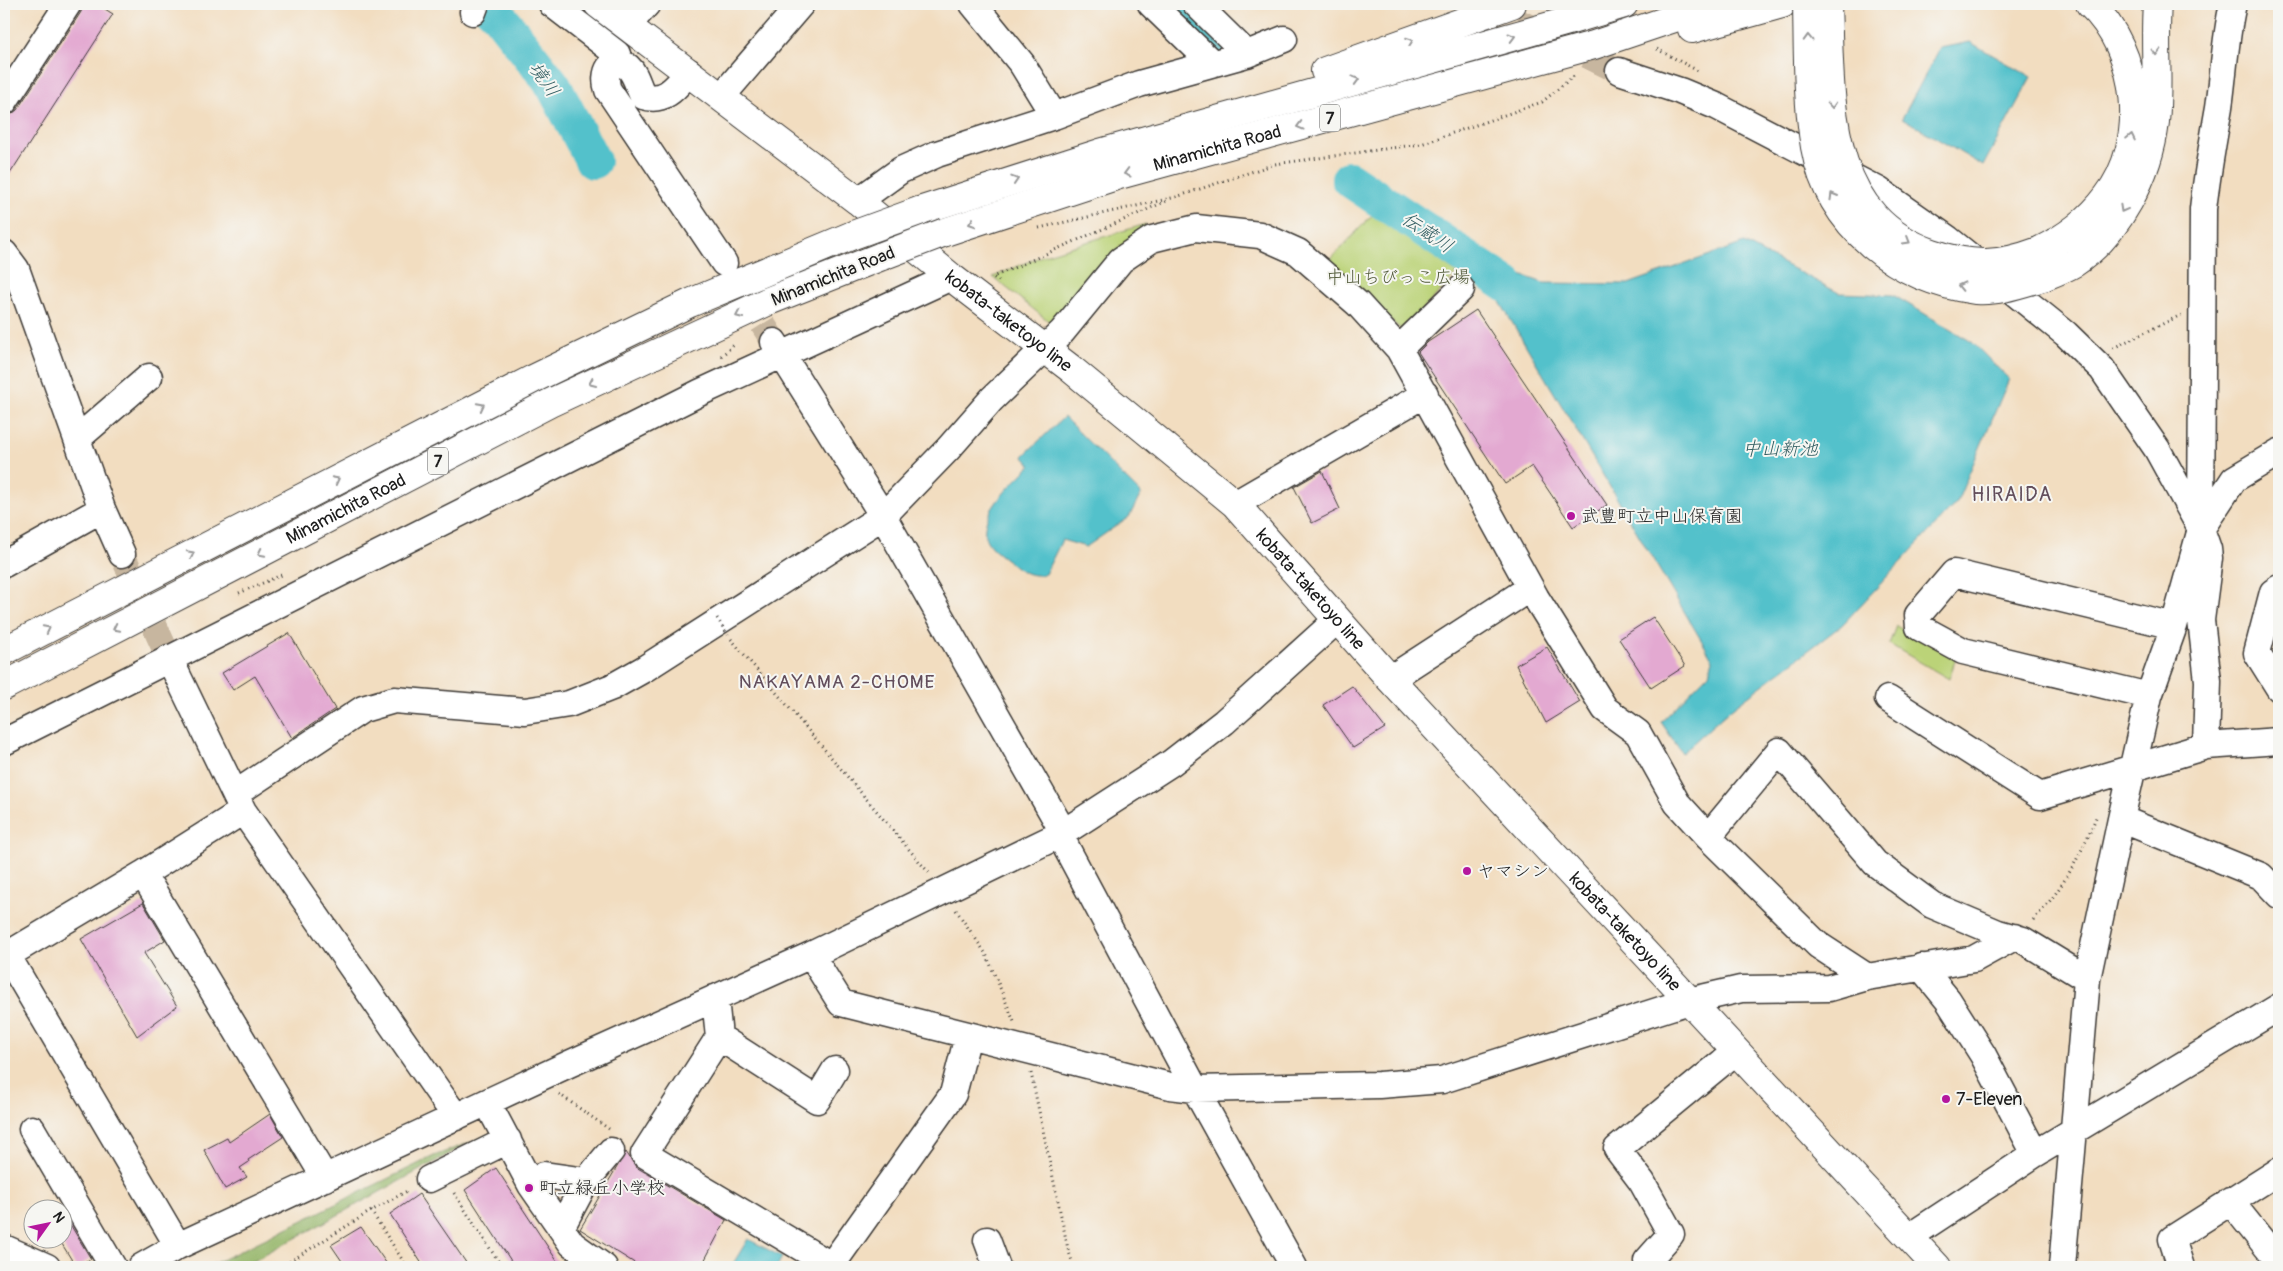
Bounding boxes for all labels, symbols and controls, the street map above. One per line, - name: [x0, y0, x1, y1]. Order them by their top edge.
- one-way arrow: [1508, 32, 1516, 42]
- one-way arrow: [1803, 33, 1813, 41]
- one-way arrow: [1405, 37, 1414, 47]
- one-way arrow: [2151, 49, 2161, 57]
- water label: 境川: [523, 57, 565, 102]
- one-way arrow: [1351, 75, 1360, 86]
- one-way arrow: [1826, 101, 1837, 109]
- road number: 7: [1320, 105, 1340, 132]
- street label: Minamichita Road: [1151, 120, 1284, 177]
- one-way arrow: [1297, 120, 1305, 130]
- one-way arrow: [2125, 132, 2136, 141]
- one-way arrow: [1122, 167, 1131, 178]
- one-way arrow: [1010, 176, 1019, 186]
- one-way arrow: [1830, 192, 1840, 201]
- one-way arrow: [2120, 203, 2130, 212]
- water label: 伝蔵川: [1397, 207, 1458, 259]
- one-way arrow: [968, 217, 977, 227]
- one-way arrow: [1901, 234, 1910, 244]
- street label: Minamichita Road: [768, 241, 898, 312]
- street label: kobata-taketoyo line: [940, 266, 1077, 377]
- park label: 中山ちびっこ広場: [1326, 266, 1470, 289]
- one-way arrow: [1956, 281, 1965, 292]
- one-way arrow: [736, 308, 745, 318]
- one-way arrow: [588, 377, 597, 387]
- one-way arrow: [475, 402, 484, 412]
- water label: 中山新池: [1742, 437, 1819, 461]
- road number: 7: [428, 448, 448, 474]
- street label: Minamichita Road: [282, 469, 410, 550]
- one-way arrow: [331, 476, 340, 486]
- district label: HIRAIDA: [1971, 482, 2053, 507]
- place label: 武豊町立中山保育園: [1581, 505, 1743, 528]
- marker: 武豊町立中山保育園: [1565, 510, 1577, 522]
- street label: kobata-taketoyo line: [1251, 525, 1370, 655]
- one-way arrow: [257, 547, 266, 557]
- one-way arrow: [186, 550, 195, 560]
- one-way arrow: [113, 622, 122, 632]
- one-way arrow: [42, 625, 51, 635]
- district label: NAKAYAMA 2-CHOME: [739, 670, 935, 694]
- place label: ヤマシン: [1477, 860, 1549, 883]
- marker: ヤマシン: [1461, 865, 1473, 877]
- street label: kobata-taketoyo line: [1564, 868, 1686, 996]
- place label: 7-Eleven: [1956, 1088, 2023, 1111]
- marker: 7-Eleven: [1940, 1093, 1952, 1105]
- place label: 町立緑丘小学校: [539, 1177, 665, 1200]
- marker: 町立緑丘小学校: [523, 1182, 535, 1194]
- north arrow: [22, 1198, 72, 1248]
- text: N: [49, 1209, 68, 1226]

